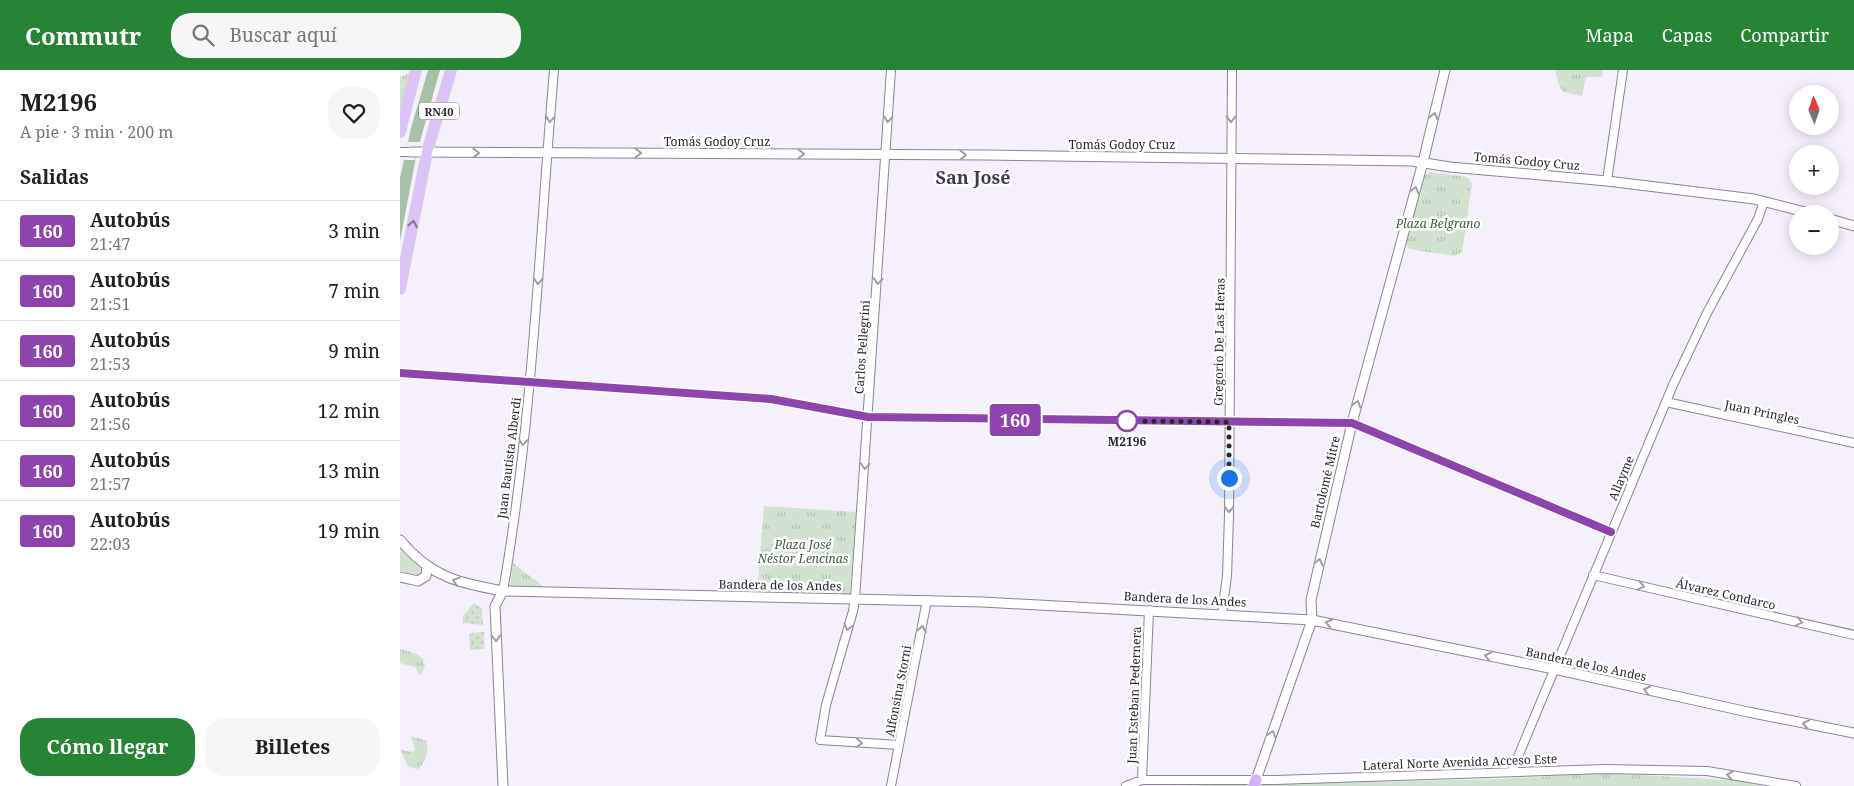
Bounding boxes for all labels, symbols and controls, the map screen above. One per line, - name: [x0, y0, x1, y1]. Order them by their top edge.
- search box: [171, 13, 521, 58]
- text: Commutr: [25, 19, 141, 52]
- icon: search: [189, 21, 217, 49]
- text: Buscar aquí: [229, 22, 337, 48]
- text: Mapa: [1586, 23, 1634, 47]
- text: Capas: [1662, 23, 1712, 47]
- text: Compartir: [1740, 23, 1829, 47]
- text: M2196: [20, 85, 97, 118]
- north arrow: [1789, 85, 1839, 135]
- map controls: [1789, 85, 1839, 255]
- button: heart: [328, 87, 380, 139]
- road number: RN40: [419, 102, 459, 119]
- one-way arrow: [1428, 112, 1439, 121]
- one-way arrow: [545, 115, 556, 123]
- one-way arrow: [883, 115, 894, 123]
- one-way arrow: [1226, 115, 1236, 123]
- text: A pie · 3 min · 200 m: [20, 121, 173, 143]
- street label: Tomás Godoy Cruz: [664, 133, 770, 150]
- street label: Tomás Godoy Cruz: [1069, 136, 1175, 153]
- button: +: [1789, 145, 1839, 195]
- one-way arrow: [472, 148, 480, 158]
- one-way arrow: [635, 148, 643, 158]
- street label: Tomás Godoy Cruz: [1473, 148, 1581, 174]
- one-way arrow: [798, 149, 805, 159]
- one-way arrow: [960, 150, 968, 160]
- text: Salidas: [20, 164, 89, 190]
- district label: San José: [935, 165, 1011, 189]
- one-way arrow: [1409, 186, 1420, 195]
- button: −: [1789, 205, 1839, 255]
- text: Autobús: [90, 207, 170, 233]
- park label: Plaza Belgrano: [1395, 215, 1480, 232]
- text: 3 min: [328, 218, 380, 244]
- text: 160: [32, 219, 63, 243]
- one-way arrow: [407, 220, 418, 229]
- text: 21:47: [90, 233, 130, 255]
- text: Autobús: [90, 267, 170, 293]
- one-way arrow: [532, 277, 543, 285]
- one-way arrow: [872, 277, 883, 285]
- text: 7 min: [328, 278, 380, 304]
- street label: Gregorio De Las Heras: [1209, 278, 1229, 406]
- text: 160: [32, 279, 63, 303]
- text: 21:51: [90, 293, 130, 315]
- street label: Carlos Pellegrini: [850, 299, 874, 394]
- text: Autobús: [90, 327, 170, 353]
- text: 9 min: [328, 338, 380, 364]
- text: 160: [32, 339, 63, 363]
- text: 21:53: [90, 353, 130, 375]
- text: Autobús: [90, 387, 170, 413]
- street label: Juan Bautista Alberdi: [493, 396, 525, 521]
- street label: Juan Pringles: [1722, 396, 1801, 428]
- text: 12 min: [318, 398, 380, 424]
- text: 160: [32, 399, 63, 423]
- one-way arrow: [1352, 400, 1362, 408]
- line badge: 160: [986, 404, 1044, 436]
- text: 160: [1000, 408, 1030, 432]
- marker: M2196: [1116, 410, 1138, 432]
- text: 21:56: [90, 413, 130, 435]
- place label: M2196: [1108, 433, 1146, 450]
- street label: Bartolomé Mitre: [1306, 434, 1344, 530]
- one-way arrow: [518, 439, 529, 447]
- text: Autobús: [90, 447, 170, 473]
- street label: Allayme: [1604, 453, 1638, 503]
- text: 13 min: [318, 458, 380, 484]
- text: 160: [32, 459, 63, 483]
- one-way arrow: [860, 462, 871, 470]
- your location: [1217, 466, 1242, 491]
- text: 21:57: [90, 473, 130, 495]
- one-way arrow: [1224, 505, 1234, 513]
- text: Autobús: [90, 507, 170, 533]
- text: 19 min: [318, 518, 380, 544]
- text: 160: [32, 519, 63, 543]
- text: 22:03: [90, 533, 130, 555]
- park label: Plaza José Néstor Lencinas: [757, 536, 849, 567]
- one-way arrow: [1313, 557, 1324, 566]
- street label: Álvarez Condarco: [1674, 574, 1778, 614]
- street label: Bandera de los Andes: [718, 575, 842, 595]
- one-way arrow: [452, 576, 460, 586]
- one-way arrow: [1636, 580, 1645, 591]
- street label: Bandera de los Andes: [1123, 587, 1247, 611]
- one-way arrow: [1795, 616, 1804, 627]
- one-way arrow: [1325, 618, 1334, 629]
- one-way arrow: [844, 623, 854, 631]
- one-way arrow: [916, 624, 926, 633]
- street label: Juan Esteban Pedernera: [1123, 626, 1145, 765]
- one-way arrow: [491, 634, 502, 642]
- street label: Bandera de los Andes: [1524, 643, 1648, 685]
- street label: Alfonsina Storni: [881, 644, 915, 738]
- one-way arrow: [1484, 651, 1493, 661]
- one-way arrow: [1643, 685, 1652, 695]
- button: Cómo llegar: [20, 718, 195, 776]
- button: Billetes: [205, 718, 380, 776]
- one-way arrow: [1802, 719, 1811, 729]
- one-way arrow: [1266, 730, 1276, 738]
- one-way arrow: [856, 737, 864, 748]
- street label: Lateral Norte Avenida Acceso Este: [1362, 750, 1558, 774]
- one-way arrow: [1726, 770, 1735, 780]

